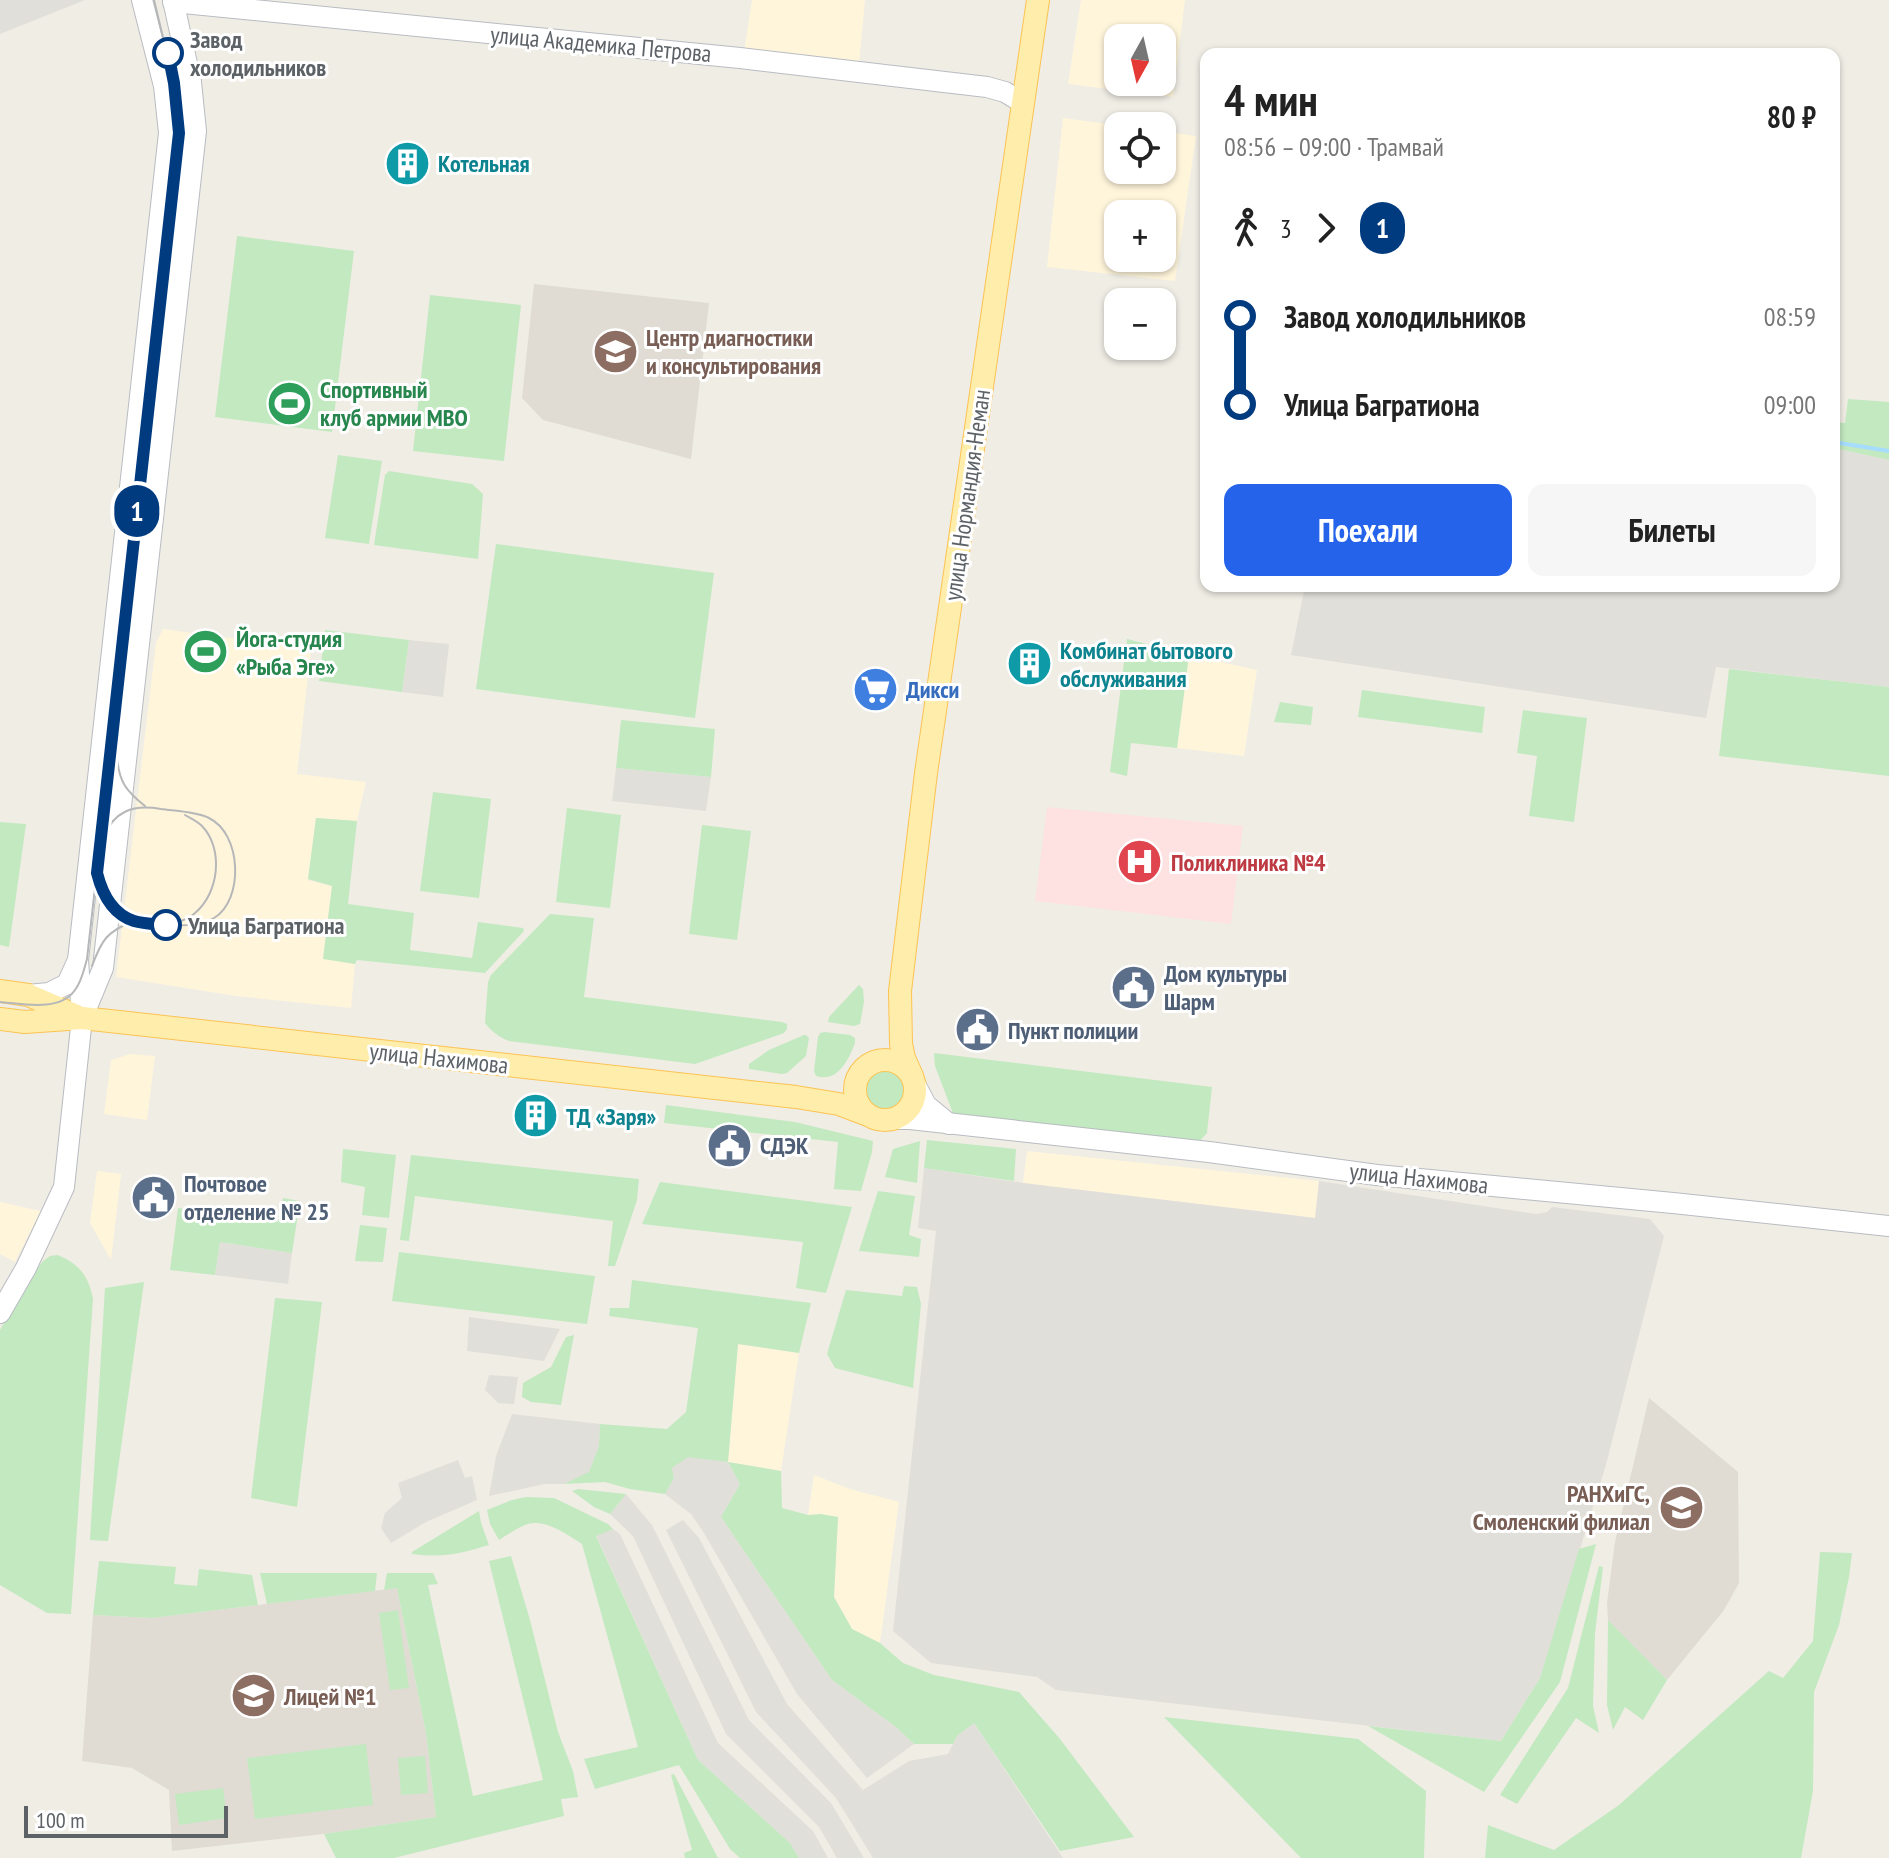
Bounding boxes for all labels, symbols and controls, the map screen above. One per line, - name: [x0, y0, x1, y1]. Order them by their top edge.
- street label: улица Академика Петрова: [489, 19, 713, 69]
- place label: Завод холодильников: [190, 24, 326, 83]
- north arrow: [1104, 24, 1176, 96]
- map controls: [1104, 24, 1176, 360]
- marker: Завод холодильников: [153, 38, 183, 68]
- text: 4 мин: [1224, 71, 1318, 128]
- text: 80 ₽: [1767, 97, 1816, 136]
- button: locate: [1104, 112, 1176, 184]
- text: 08:56 – 09:00 · Трамвай: [1224, 130, 1444, 163]
- building icon: Котельная: [383, 139, 431, 187]
- place label: Котельная: [438, 148, 530, 179]
- button: +: [1104, 200, 1176, 272]
- icon: walk: [1224, 206, 1268, 250]
- icon: forward: [1304, 206, 1348, 250]
- text: 1: [1376, 209, 1389, 246]
- text: 3: [1280, 212, 1292, 245]
- button: −: [1104, 288, 1176, 360]
- text: Завод холодильников: [1284, 297, 1526, 336]
- text: 08:59: [1764, 300, 1816, 333]
- place label: Центр диагностики и консультирования: [646, 322, 821, 381]
- school or university icon: Центр диагностики и консультирования: [591, 327, 639, 375]
- place label: Спортивный клуб армии МВО: [320, 374, 468, 433]
- sports icon: Спортивный клуб армии МВО: [265, 379, 313, 427]
- text: Улица Багратиона: [1284, 385, 1480, 424]
- street label: улица Нормандия-Неман: [937, 387, 997, 603]
- text: 09:00: [1764, 388, 1816, 421]
- button: Поехали: [1224, 484, 1512, 576]
- button: Билеты: [1528, 484, 1816, 576]
- line badge: 1: [111, 485, 163, 537]
- text: 1: [130, 492, 144, 529]
- place label: Йога-студия «Рыба Эге»: [236, 623, 342, 682]
- sports icon: Йога-студия «Рыба Эге»: [181, 628, 229, 676]
- place label: Комбинат бытового обслуживания: [1060, 635, 1233, 694]
- building icon: Комбинат бытового обслуживания: [1005, 640, 1053, 688]
- supermarket icon: Дикси: [851, 665, 899, 713]
- place label: Дикси: [906, 674, 959, 705]
- hospital icon: Поликлиника №4: [1116, 838, 1164, 886]
- place label: Поликлиника №4: [1171, 847, 1326, 878]
- marker: Улица Багратиона: [151, 910, 181, 940]
- place label: Улица Багратиона: [187, 910, 345, 941]
- place label: Дом культуры Шарм: [1164, 958, 1287, 1017]
- public building icon: Дом культуры Шарм: [1109, 963, 1157, 1011]
- public building icon: Пункт полиции: [953, 1006, 1001, 1054]
- place label: Пункт полиции: [1008, 1015, 1138, 1046]
- street label: улица Нахимова: [368, 1035, 510, 1081]
- building icon: ТД «Заря»: [511, 1092, 559, 1140]
- place label: ТД «Заря»: [566, 1101, 656, 1132]
- public building icon: СДЭК: [705, 1121, 753, 1169]
- place label: СДЭК: [760, 1130, 809, 1161]
- street label: улица Нахимова: [1348, 1155, 1490, 1201]
- place label: Почтовое отделение № 25: [184, 1168, 329, 1227]
- public building icon: Почтовое отделение № 25: [129, 1173, 177, 1221]
- place label: РАНХиГС, Смоленский филиал: [1473, 1478, 1650, 1537]
- school or university icon: РАНХиГС, Смоленский филиал: [1657, 1483, 1705, 1531]
- school or university icon: Лицей №1: [229, 1672, 277, 1720]
- place label: Лицей №1: [283, 1681, 376, 1712]
- scale bar: [24, 1802, 228, 1838]
- text: 100 m: [36, 1806, 85, 1834]

